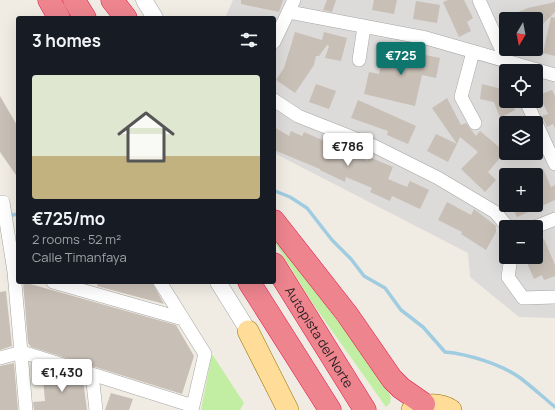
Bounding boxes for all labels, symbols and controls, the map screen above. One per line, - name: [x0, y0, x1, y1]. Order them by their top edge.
- north arrow: [499, 12, 543, 56]
- map controls: [499, 12, 543, 264]
- text: 3 homes: [32, 29, 101, 52]
- icon: filters: [238, 29, 260, 51]
- pin: €725: [377, 42, 425, 76]
- text: €725: [385, 46, 417, 64]
- button: locate: [499, 64, 543, 108]
- icon: home: [110, 101, 182, 173]
- button: layers: [499, 116, 543, 160]
- pin: €786: [324, 133, 372, 167]
- text: €786: [332, 137, 364, 155]
- button: +: [499, 168, 543, 212]
- text: €725/mo: [32, 207, 105, 230]
- button: −: [499, 220, 543, 264]
- text: 2 rooms · 52 m²: [32, 230, 121, 248]
- text: Calle Timanfaya: [32, 248, 127, 266]
- street label: Autopista del Norte: [281, 283, 358, 391]
- pin: €1,430: [29, 359, 95, 393]
- text: €1,430: [41, 363, 83, 381]

